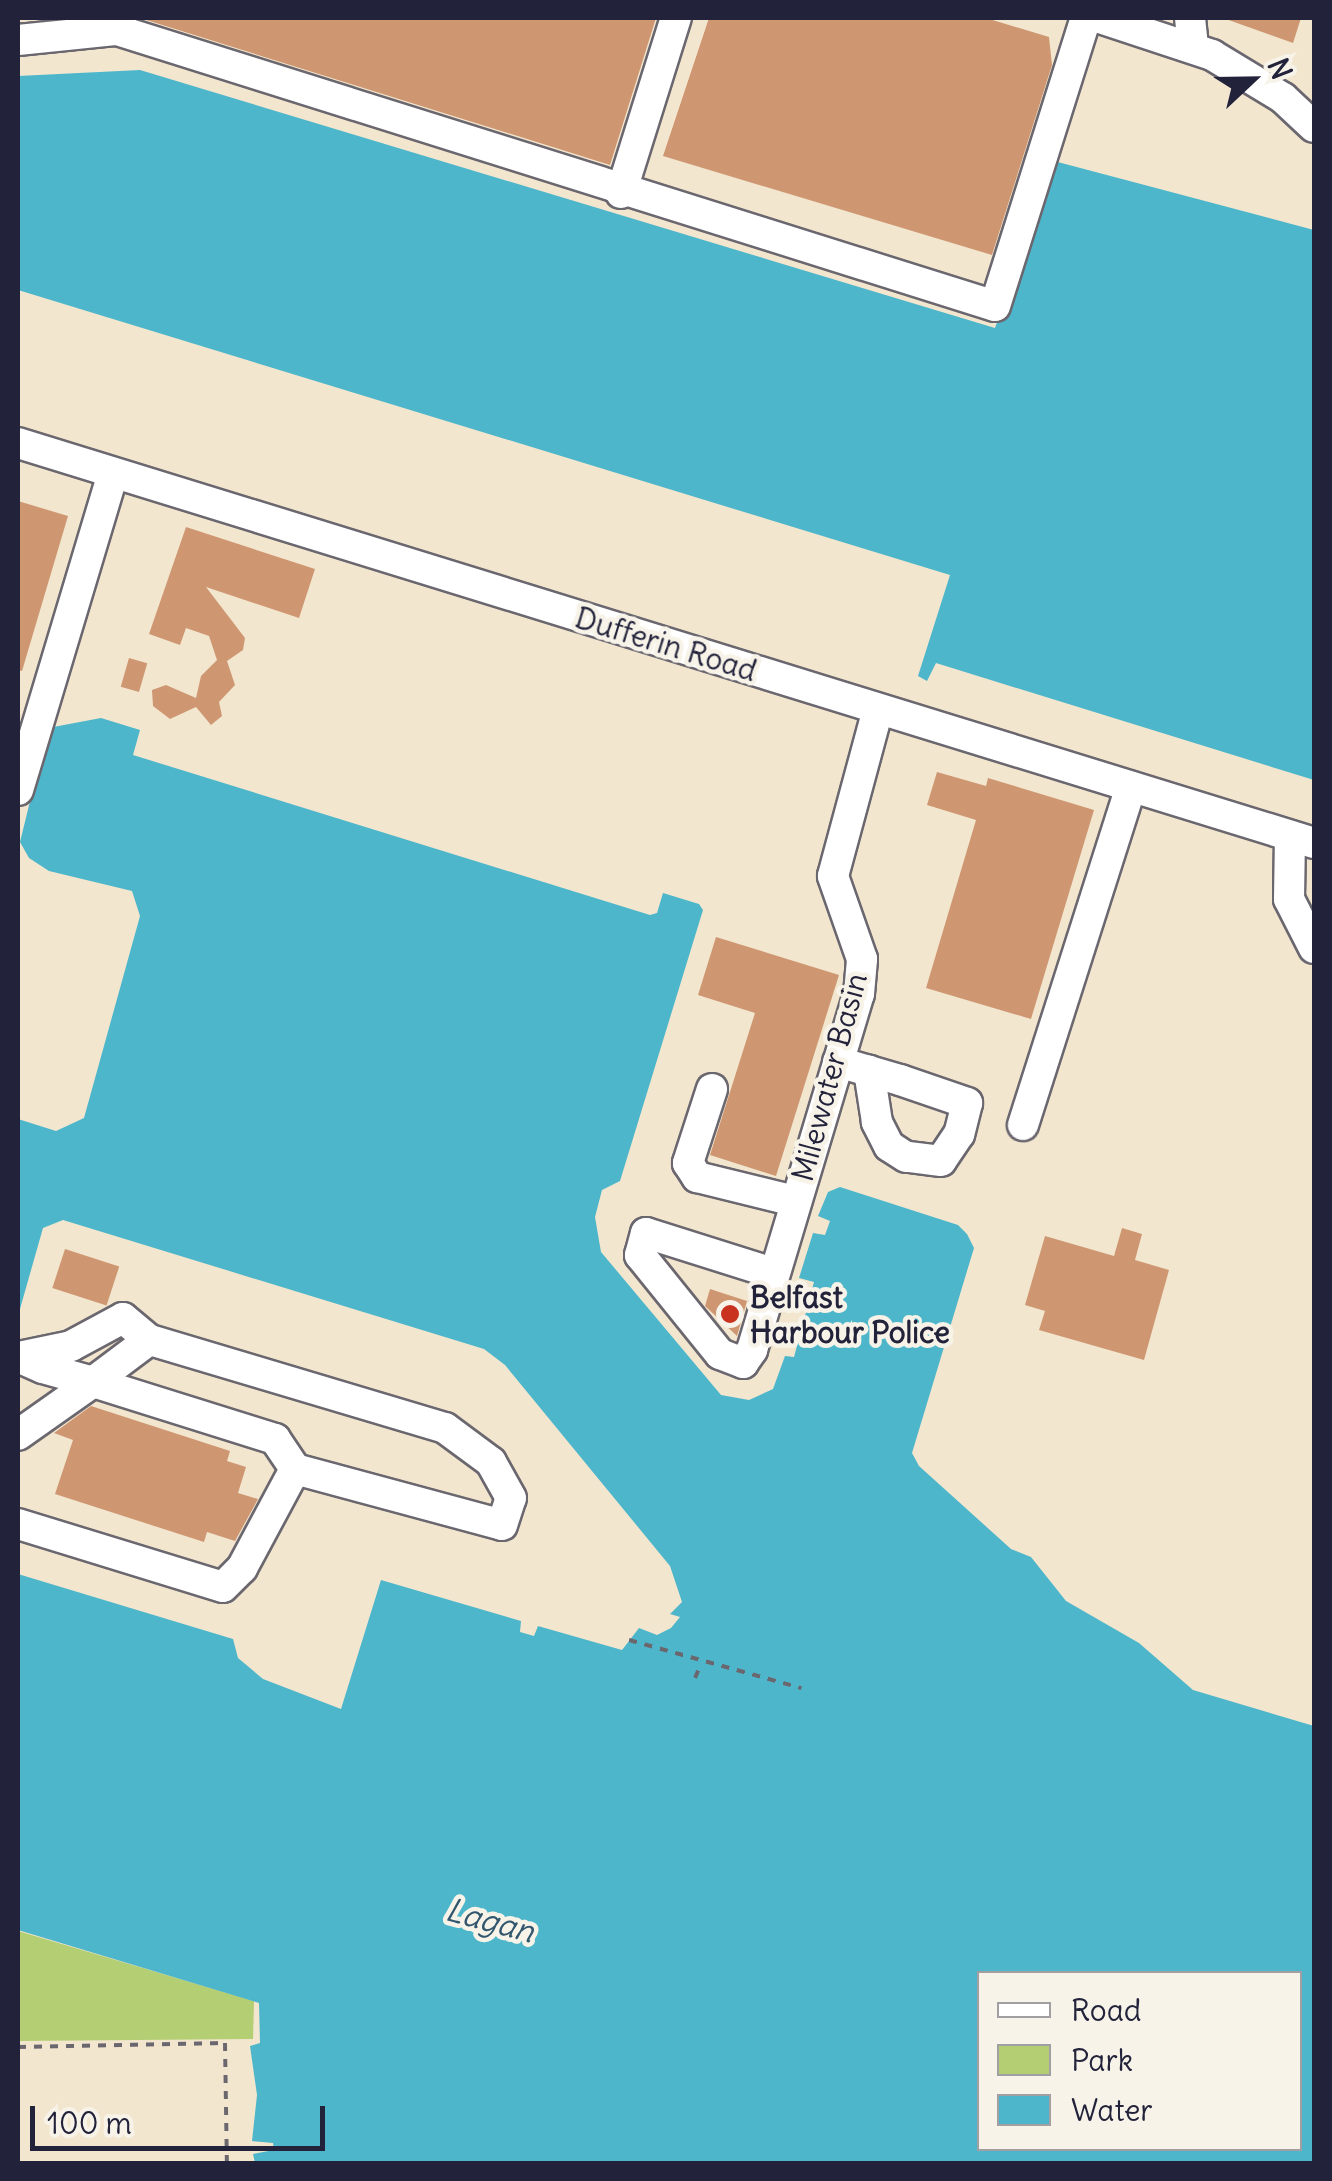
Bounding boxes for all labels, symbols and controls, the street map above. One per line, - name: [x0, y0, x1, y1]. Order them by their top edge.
- north arrow: [1202, 30, 1302, 130]
- text: N: [1259, 53, 1300, 84]
- street label: Dufferin Road: [571, 599, 761, 689]
- street label: Milewater Basin: [784, 969, 874, 1185]
- place label: Belfast Harbour Police: [750, 1279, 950, 1350]
- marker: Belfast Harbour Police: [719, 1303, 741, 1325]
- water label: Lagan: [442, 1891, 538, 1951]
- legend: [977, 1971, 1302, 2151]
- text: Road: [1071, 1991, 1141, 2029]
- text: Park: [1071, 2041, 1133, 2079]
- scale bar: [35, 2086, 330, 2148]
- text: Water: [1071, 2091, 1153, 2129]
- text: 100 m: [47, 2104, 132, 2142]

